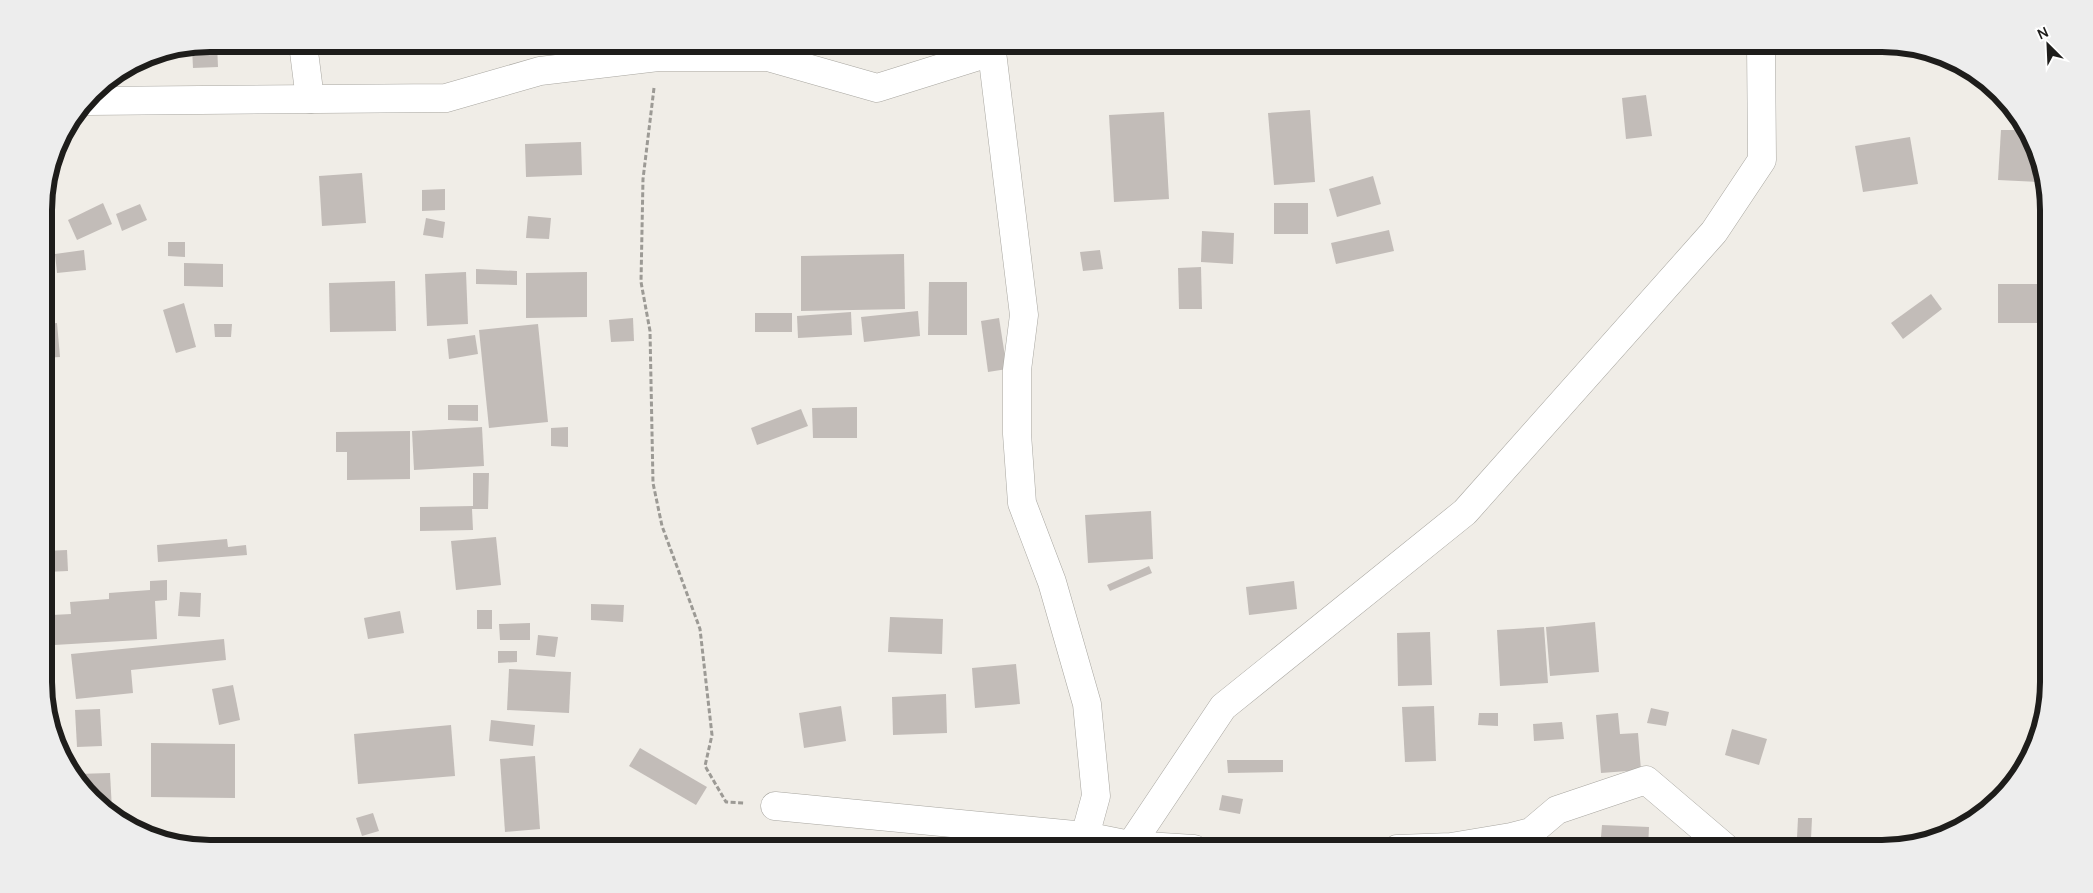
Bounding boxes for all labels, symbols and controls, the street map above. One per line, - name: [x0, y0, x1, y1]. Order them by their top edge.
- north arrow: [2023, 20, 2073, 70]
- text: N: [2034, 22, 2051, 43]

